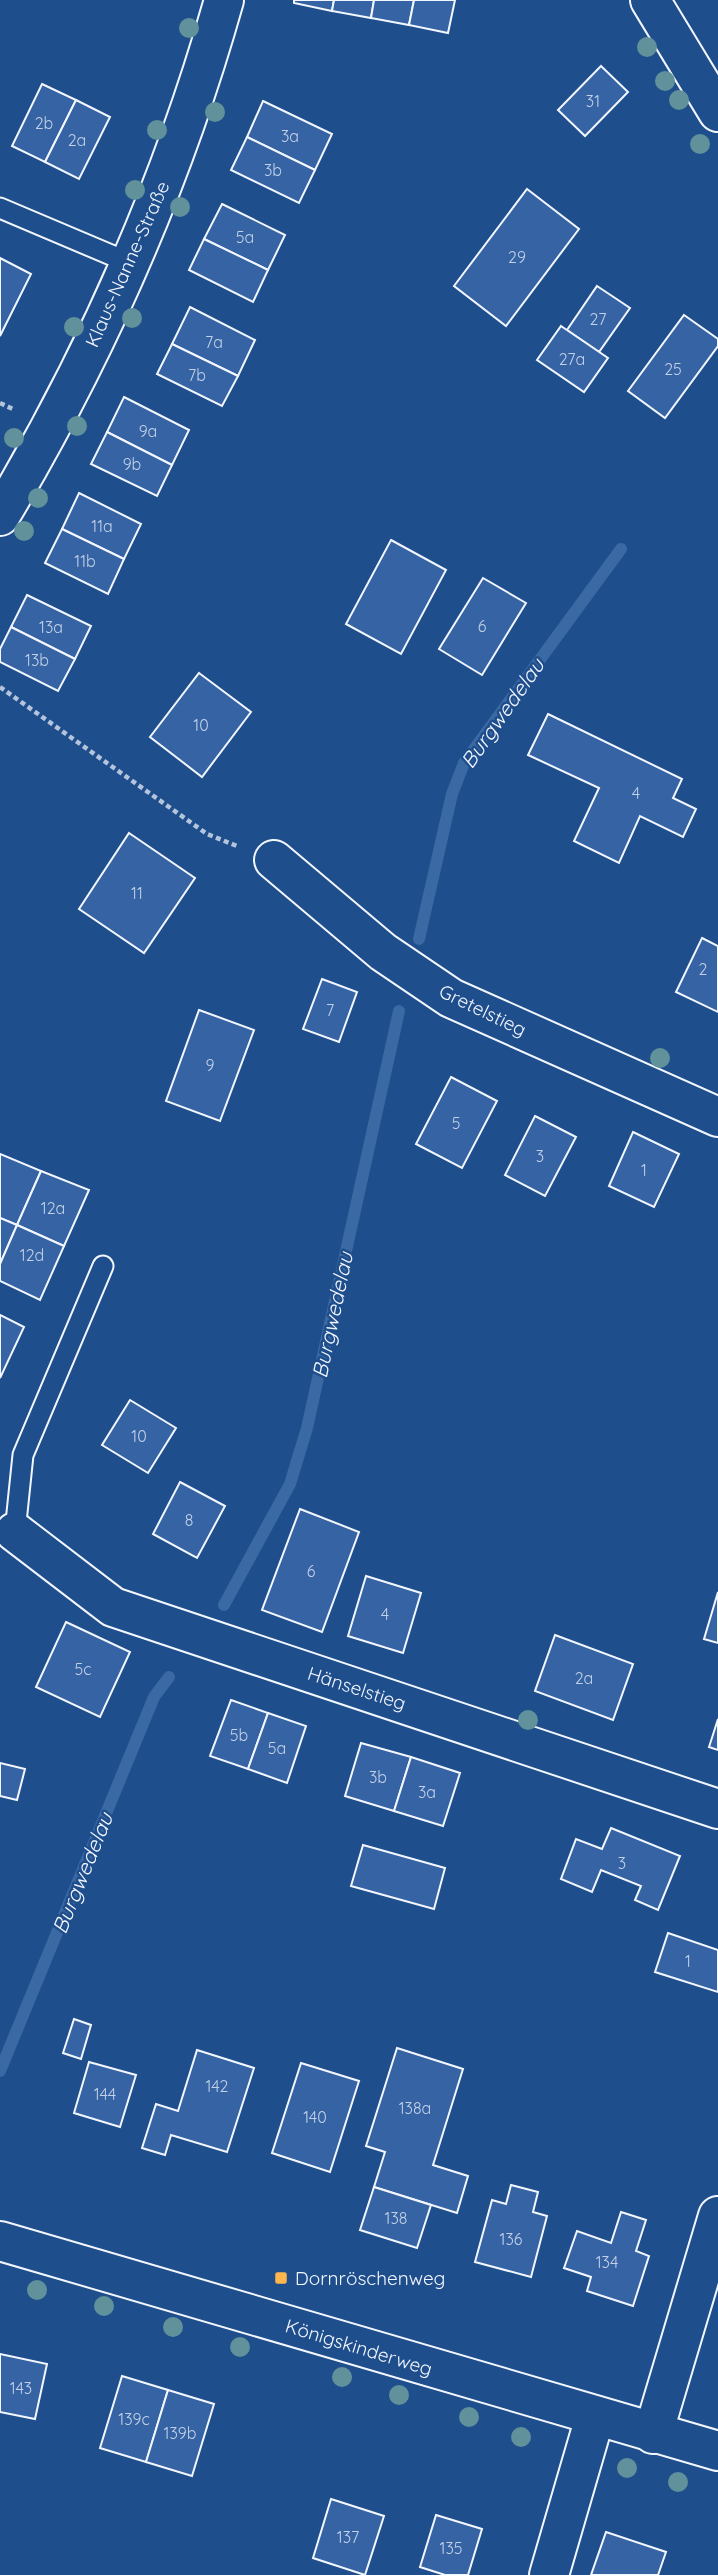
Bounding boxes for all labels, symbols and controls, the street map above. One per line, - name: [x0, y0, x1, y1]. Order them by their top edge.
- house number: 31: [586, 91, 600, 111]
- house number: 2b: [35, 113, 53, 133]
- house number: 3a: [281, 126, 299, 146]
- house number: 2a: [68, 130, 86, 150]
- house number: 3b: [264, 160, 282, 180]
- street label: Klaus-Nanne-Straße: [80, 177, 174, 351]
- house number: 5a: [236, 227, 254, 247]
- house number: 29: [508, 247, 526, 267]
- house number: 27: [590, 309, 606, 329]
- house number: 7a: [205, 332, 223, 352]
- house number: 27a: [559, 349, 585, 369]
- house number: 25: [664, 359, 682, 379]
- house number: 7b: [188, 365, 206, 385]
- house number: 9a: [139, 421, 157, 441]
- house number: 9b: [123, 454, 141, 474]
- house number: 11a: [91, 516, 113, 536]
- house number: 11b: [74, 551, 96, 571]
- house number: 6: [478, 616, 487, 636]
- house number: 13a: [39, 617, 63, 637]
- house number: 13b: [25, 650, 49, 670]
- water label: Burgwedelau: [455, 652, 550, 773]
- house number: 10: [193, 715, 209, 735]
- house number: 4: [632, 783, 640, 803]
- house number: 11: [131, 883, 143, 903]
- house number: 2: [699, 959, 708, 979]
- street label: Gretelstieg: [435, 979, 531, 1041]
- house number: 7: [326, 1000, 334, 1020]
- house number: 9: [206, 1055, 215, 1075]
- house number: 5: [452, 1113, 460, 1133]
- house number: 3: [536, 1146, 544, 1166]
- house number: 1: [641, 1160, 647, 1180]
- house number: 12a: [41, 1198, 65, 1218]
- house number: 12d: [20, 1245, 44, 1265]
- water label: Burgwedelau: [306, 1249, 358, 1380]
- house number: 10: [131, 1426, 147, 1446]
- house number: 8: [185, 1510, 193, 1530]
- house number: 6: [307, 1561, 316, 1581]
- house number: 4: [381, 1604, 389, 1624]
- house number: 5c: [74, 1659, 92, 1679]
- street label: Hänselstieg: [305, 1661, 409, 1715]
- house number: 2a: [575, 1668, 593, 1688]
- house number: 5b: [230, 1725, 248, 1745]
- house number: 5a: [268, 1738, 286, 1758]
- house number: 3b: [369, 1767, 387, 1787]
- house number: 3a: [418, 1782, 436, 1802]
- water label: Burgwedelau: [46, 1808, 118, 1937]
- house number: 3: [618, 1853, 626, 1873]
- house number: 1: [685, 1951, 691, 1971]
- house number: 142: [206, 2076, 229, 2096]
- house number: 144: [94, 2084, 116, 2104]
- house number: 138a: [399, 2098, 431, 2118]
- house number: 140: [303, 2107, 327, 2127]
- house number: 138: [385, 2208, 407, 2228]
- house number: 136: [500, 2229, 523, 2249]
- house number: 134: [596, 2252, 618, 2272]
- place label: Dornröschenweg: [295, 2266, 445, 2290]
- marker: Dornröschenweg: [273, 2270, 289, 2286]
- street label: Königskinderweg: [283, 2313, 435, 2381]
- house number: 143: [10, 2378, 32, 2398]
- house number: 139c: [118, 2409, 150, 2429]
- house number: 139b: [164, 2423, 196, 2443]
- house number: 137: [337, 2527, 359, 2547]
- house number: 135: [439, 2538, 463, 2558]

